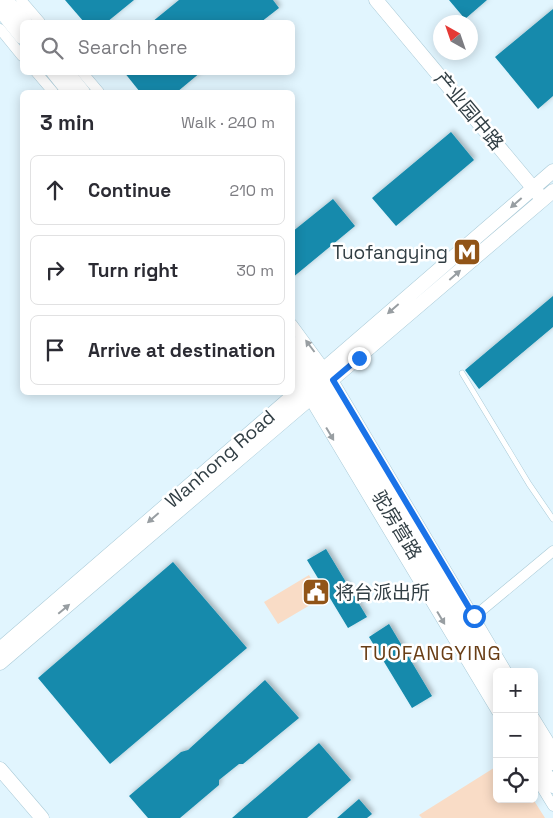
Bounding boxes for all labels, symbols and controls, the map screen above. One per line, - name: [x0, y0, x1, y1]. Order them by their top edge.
- north arrow: [433, 15, 478, 60]
- search box: [20, 20, 295, 75]
- icon: search: [38, 34, 66, 62]
- text: Search here: [78, 35, 188, 60]
- street label: 产业园中路: [429, 67, 509, 155]
- text: 3 min: [40, 109, 95, 136]
- text: Walk · 240 m: [181, 112, 275, 133]
- icon: ahead: [41, 176, 69, 204]
- text: Continue: [88, 178, 171, 203]
- text: 210 m: [230, 180, 274, 201]
- one-way arrow: [511, 197, 523, 209]
- metro station icon: Tuofangying: [452, 237, 482, 267]
- place label: Tuofangying: [332, 240, 448, 265]
- icon: right: [41, 256, 69, 284]
- text: Turn right: [88, 258, 178, 283]
- text: 30 m: [236, 260, 274, 281]
- one-way arrow: [448, 270, 461, 281]
- one-way arrow: [387, 304, 400, 315]
- icon: arrive: [41, 336, 69, 364]
- text: Arrive at destination: [88, 338, 276, 363]
- one-way arrow: [304, 340, 315, 353]
- route end: [348, 347, 371, 370]
- street label: Wanhong Road: [160, 404, 280, 514]
- one-way arrow: [326, 427, 335, 440]
- street label: 驼房营路: [367, 486, 427, 564]
- one-way arrow: [146, 512, 159, 523]
- public building icon: 将台派出所: [301, 577, 331, 607]
- place label: 将台派出所: [335, 580, 430, 605]
- one-way arrow: [57, 603, 69, 615]
- route start: [463, 605, 486, 628]
- one-way arrow: [436, 611, 445, 625]
- district label: TUOFANGYING: [360, 640, 502, 666]
- map controls: [493, 668, 538, 803]
- button: +: [493, 668, 538, 713]
- button: −: [493, 713, 538, 758]
- button: locate: [493, 758, 538, 803]

